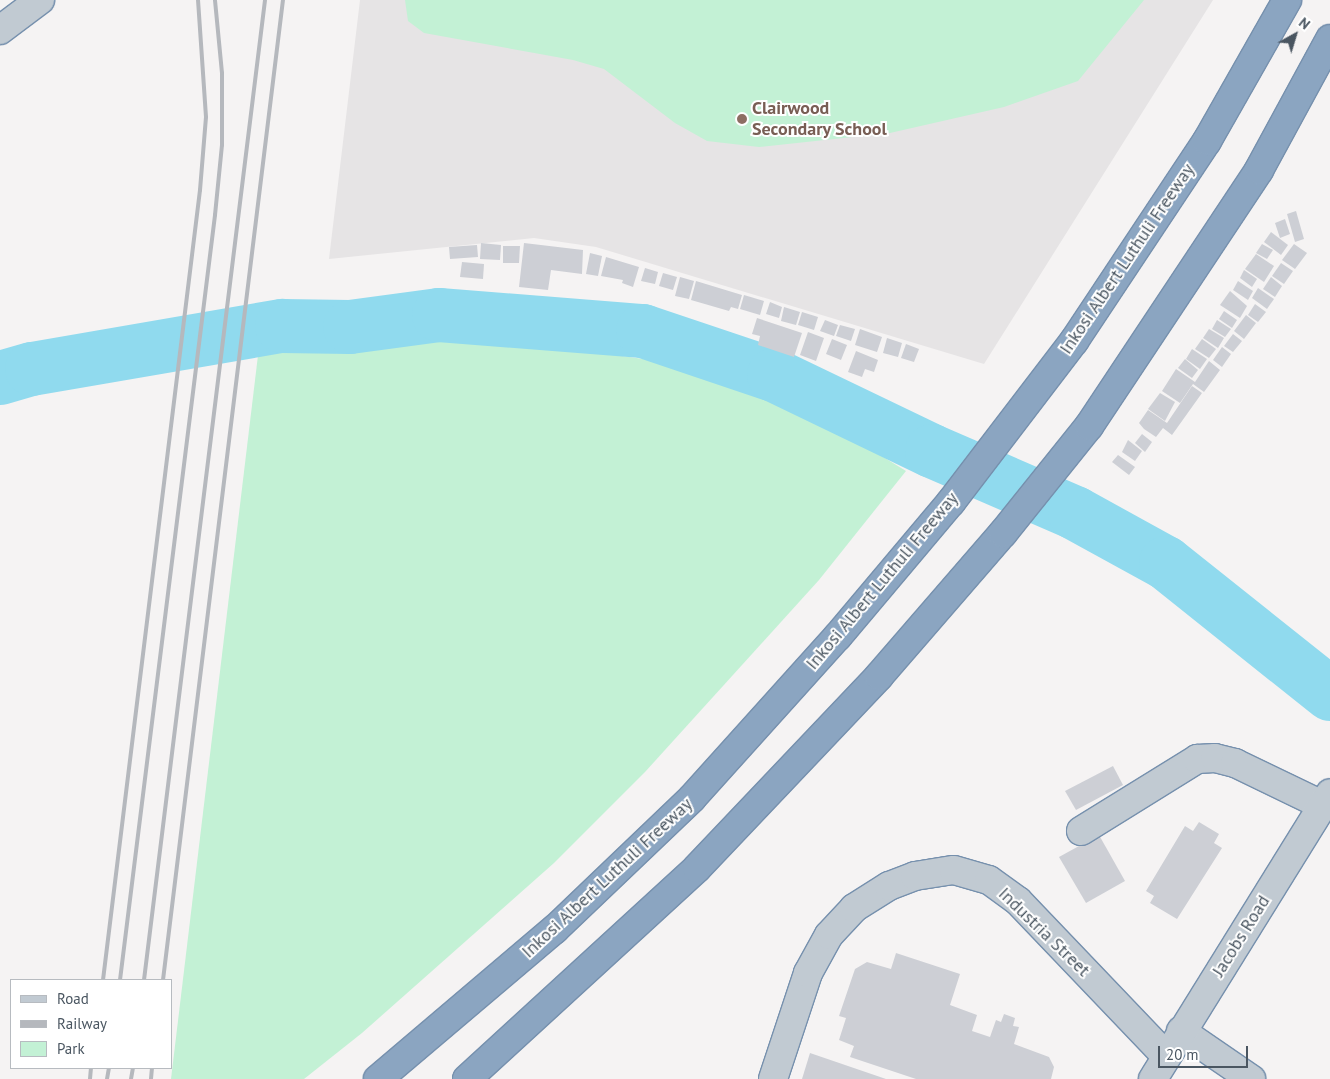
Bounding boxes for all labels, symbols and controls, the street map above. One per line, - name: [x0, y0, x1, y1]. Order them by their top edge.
- north arrow: [1270, 10, 1320, 60]
- text: N: [1295, 13, 1314, 33]
- place label: Clairwood Secondary School: [752, 98, 887, 140]
- marker: Clairwood Secondary School: [736, 113, 748, 125]
- street label: Inkosi Albert Luthuli Freeway: [1055, 159, 1199, 359]
- street label: Inkosi Albert Luthuli Freeway: [801, 488, 963, 674]
- street label: Inkosi Albert Luthuli Freeway: [517, 793, 697, 963]
- street label: Industria Street: [994, 883, 1094, 981]
- street label: Jacobs Road: [1208, 891, 1274, 981]
- legend: [10, 979, 172, 1069]
- text: Road: [57, 989, 89, 1008]
- text: Railway: [57, 1014, 107, 1033]
- scale bar: [1160, 1036, 1250, 1068]
- text: Park: [57, 1039, 85, 1058]
- text: 20 m: [1166, 1045, 1199, 1064]

